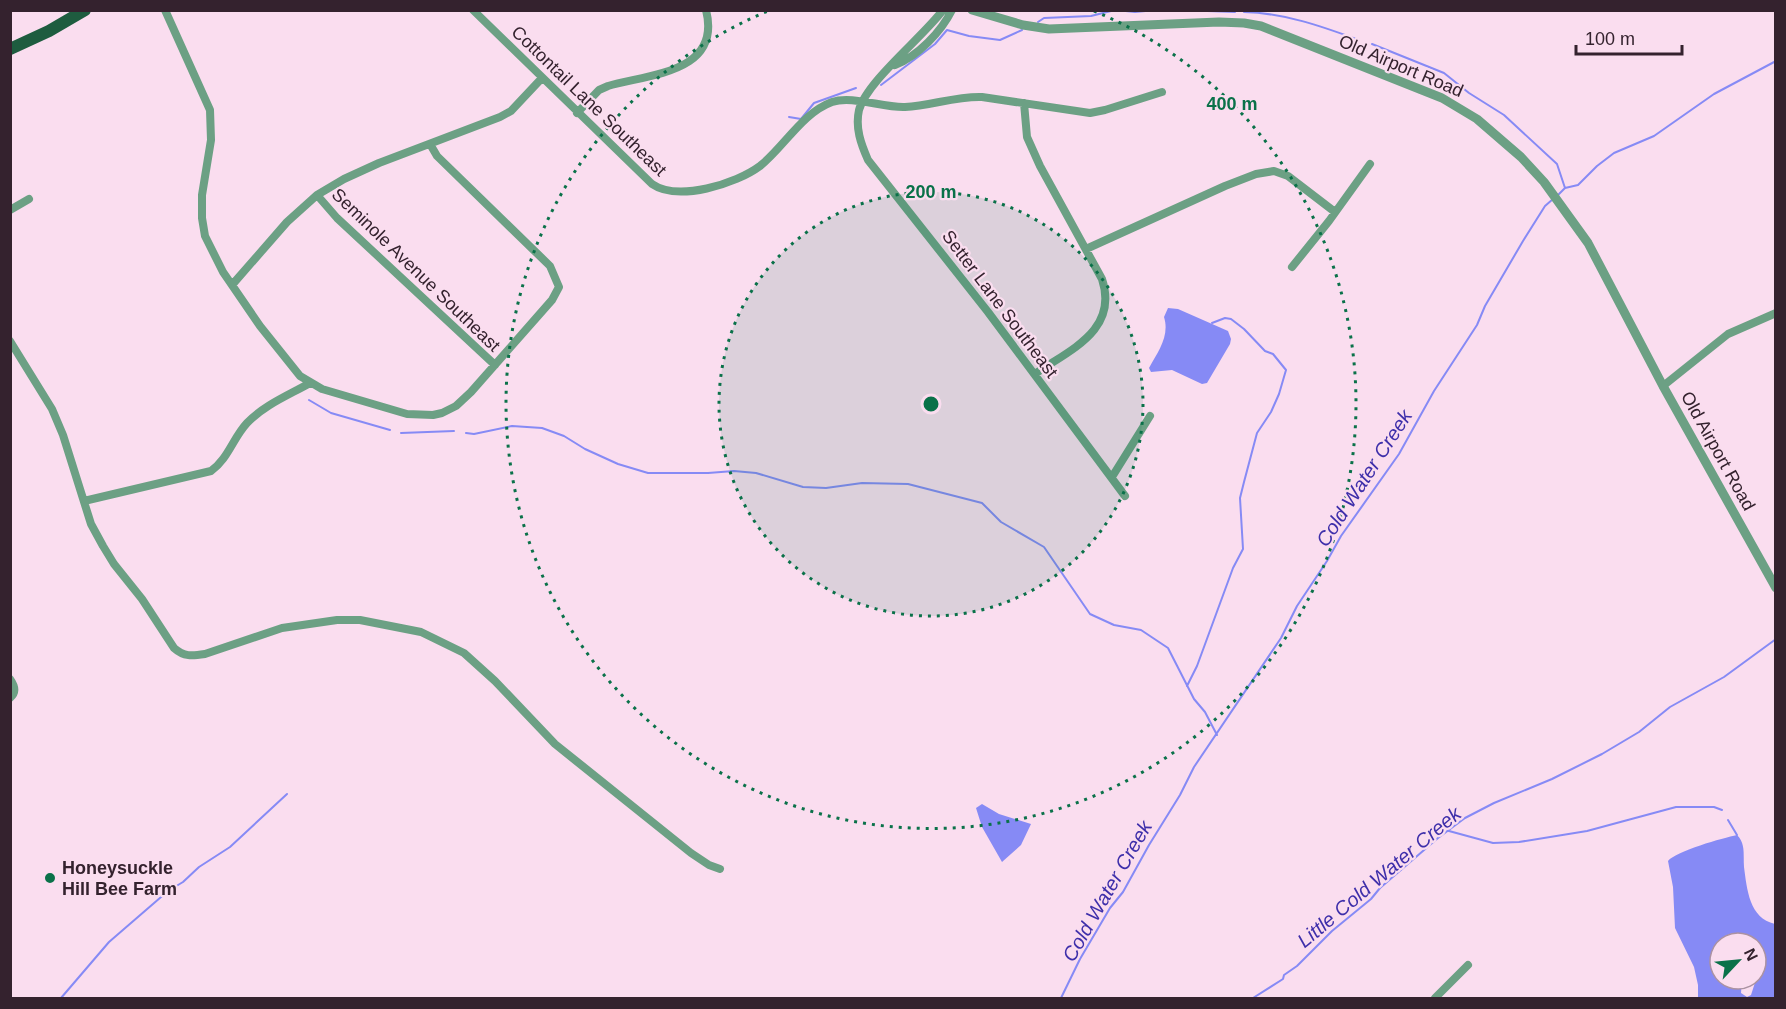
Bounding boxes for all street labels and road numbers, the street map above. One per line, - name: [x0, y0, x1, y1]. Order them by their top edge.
- street label: Cottontail Lane Southeast: [508, 22, 670, 180]
- street label: Old Airport Road: [1336, 31, 1466, 101]
- street label: Seminole Avenue Southeast: [328, 184, 504, 356]
- street label: Setter Lane Southeast: [938, 226, 1062, 382]
- street label: Old Airport Road: [1677, 388, 1759, 514]

